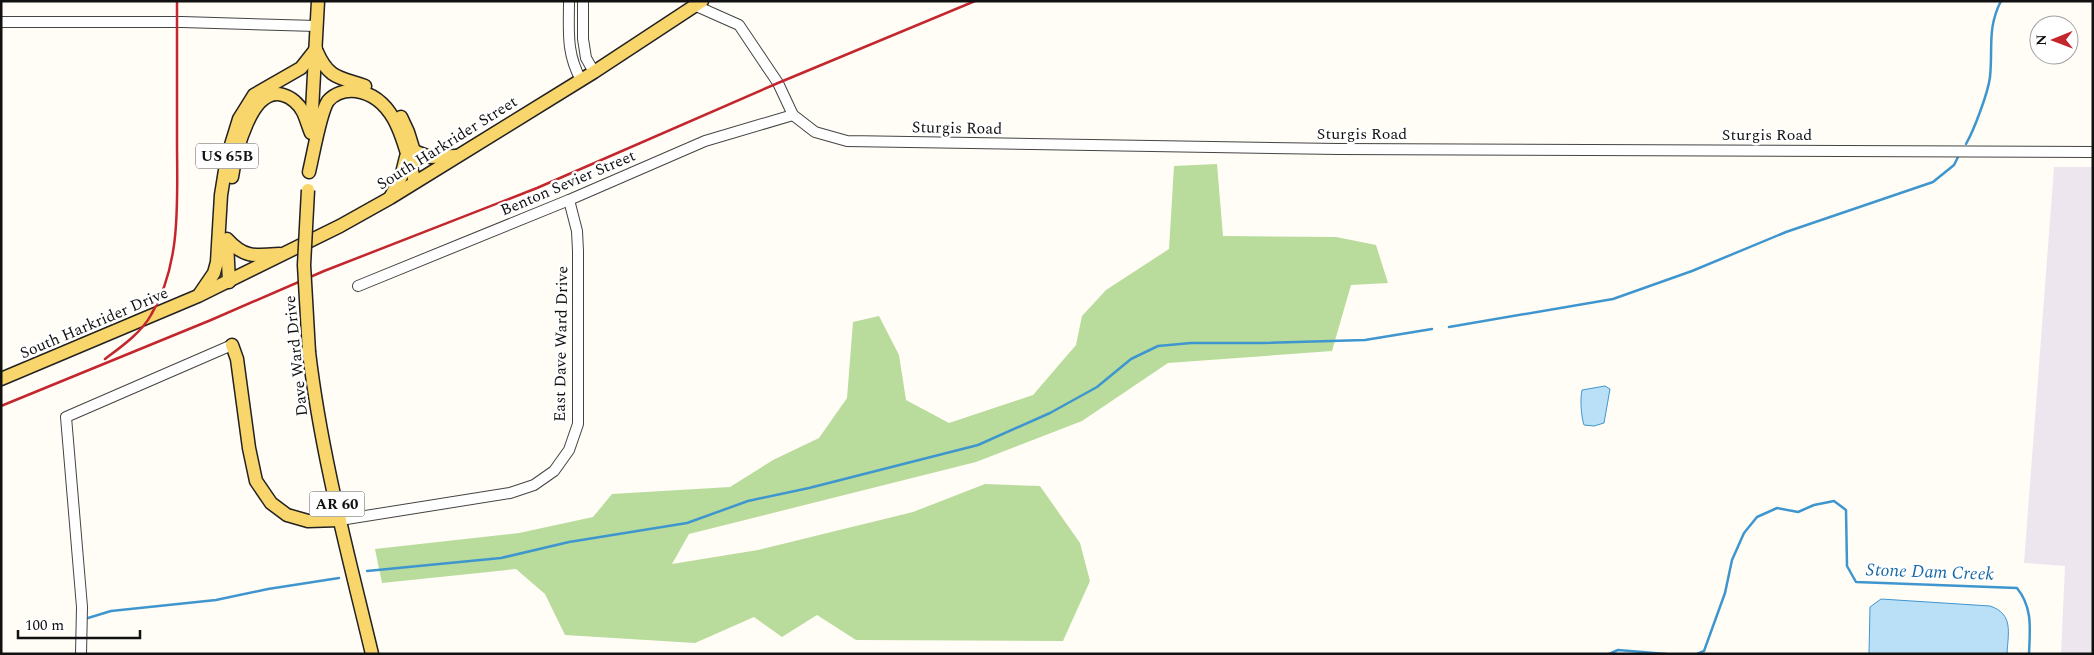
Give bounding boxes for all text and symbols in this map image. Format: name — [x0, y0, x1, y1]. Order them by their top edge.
north arrow — [2029, 15, 2079, 65]
text: N — [2031, 34, 2052, 46]
street label: South Harkrider Street — [372, 90, 522, 196]
street label: Sturgis Road — [912, 115, 1002, 141]
street label: Sturgis Road — [1317, 122, 1407, 146]
street label: Sturgis Road — [1722, 123, 1812, 147]
road number: US 65B — [196, 144, 258, 168]
street label: Benton Sevier Street — [497, 144, 640, 222]
street label: East Dave Ward Drive — [548, 266, 574, 422]
street label: South Harkrider Drive — [16, 281, 172, 365]
street label: Dave Ward Drive — [278, 294, 314, 418]
road number: AR 60 — [310, 492, 364, 516]
water label: Stone Dam Creek — [1866, 556, 1995, 588]
scale bar — [18, 608, 140, 640]
text: 100 m — [25, 614, 64, 637]

